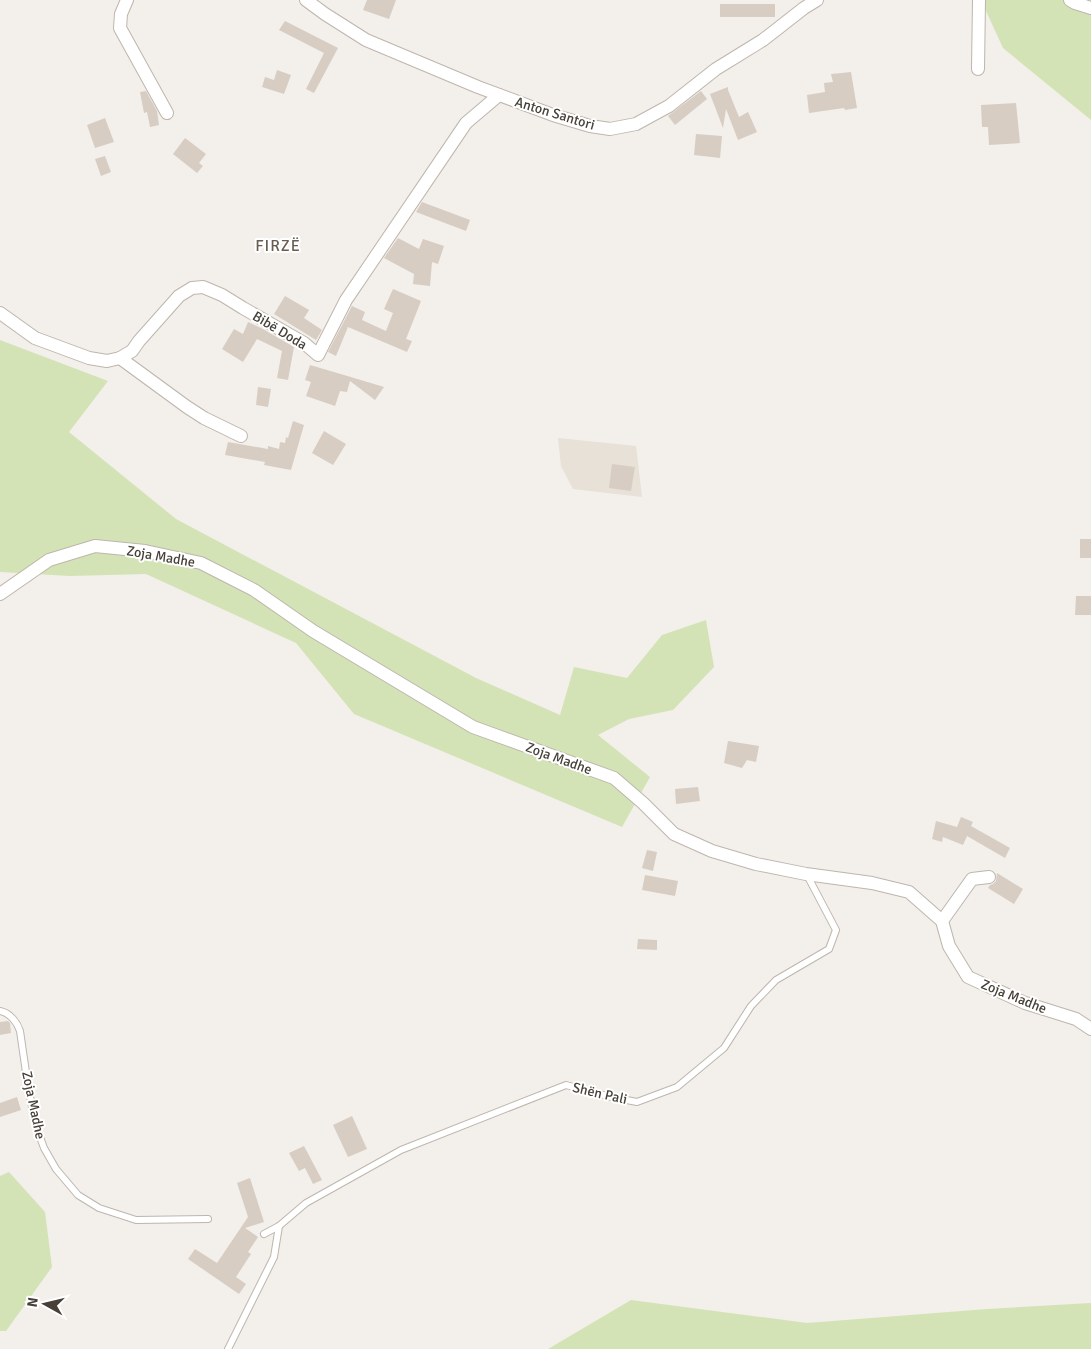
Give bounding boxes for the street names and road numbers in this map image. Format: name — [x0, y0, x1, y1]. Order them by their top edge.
street label: Anton Santori — [513, 93, 597, 134]
street label: Bibë Doda — [249, 308, 310, 353]
street label: Zoja Madhe — [125, 542, 196, 571]
street label: Zoja Madhe — [523, 739, 594, 778]
street label: Zoja Madhe — [979, 976, 1049, 1017]
street label: Zoja Madhe — [18, 1069, 49, 1141]
street label: Shën Pali — [571, 1079, 629, 1108]

